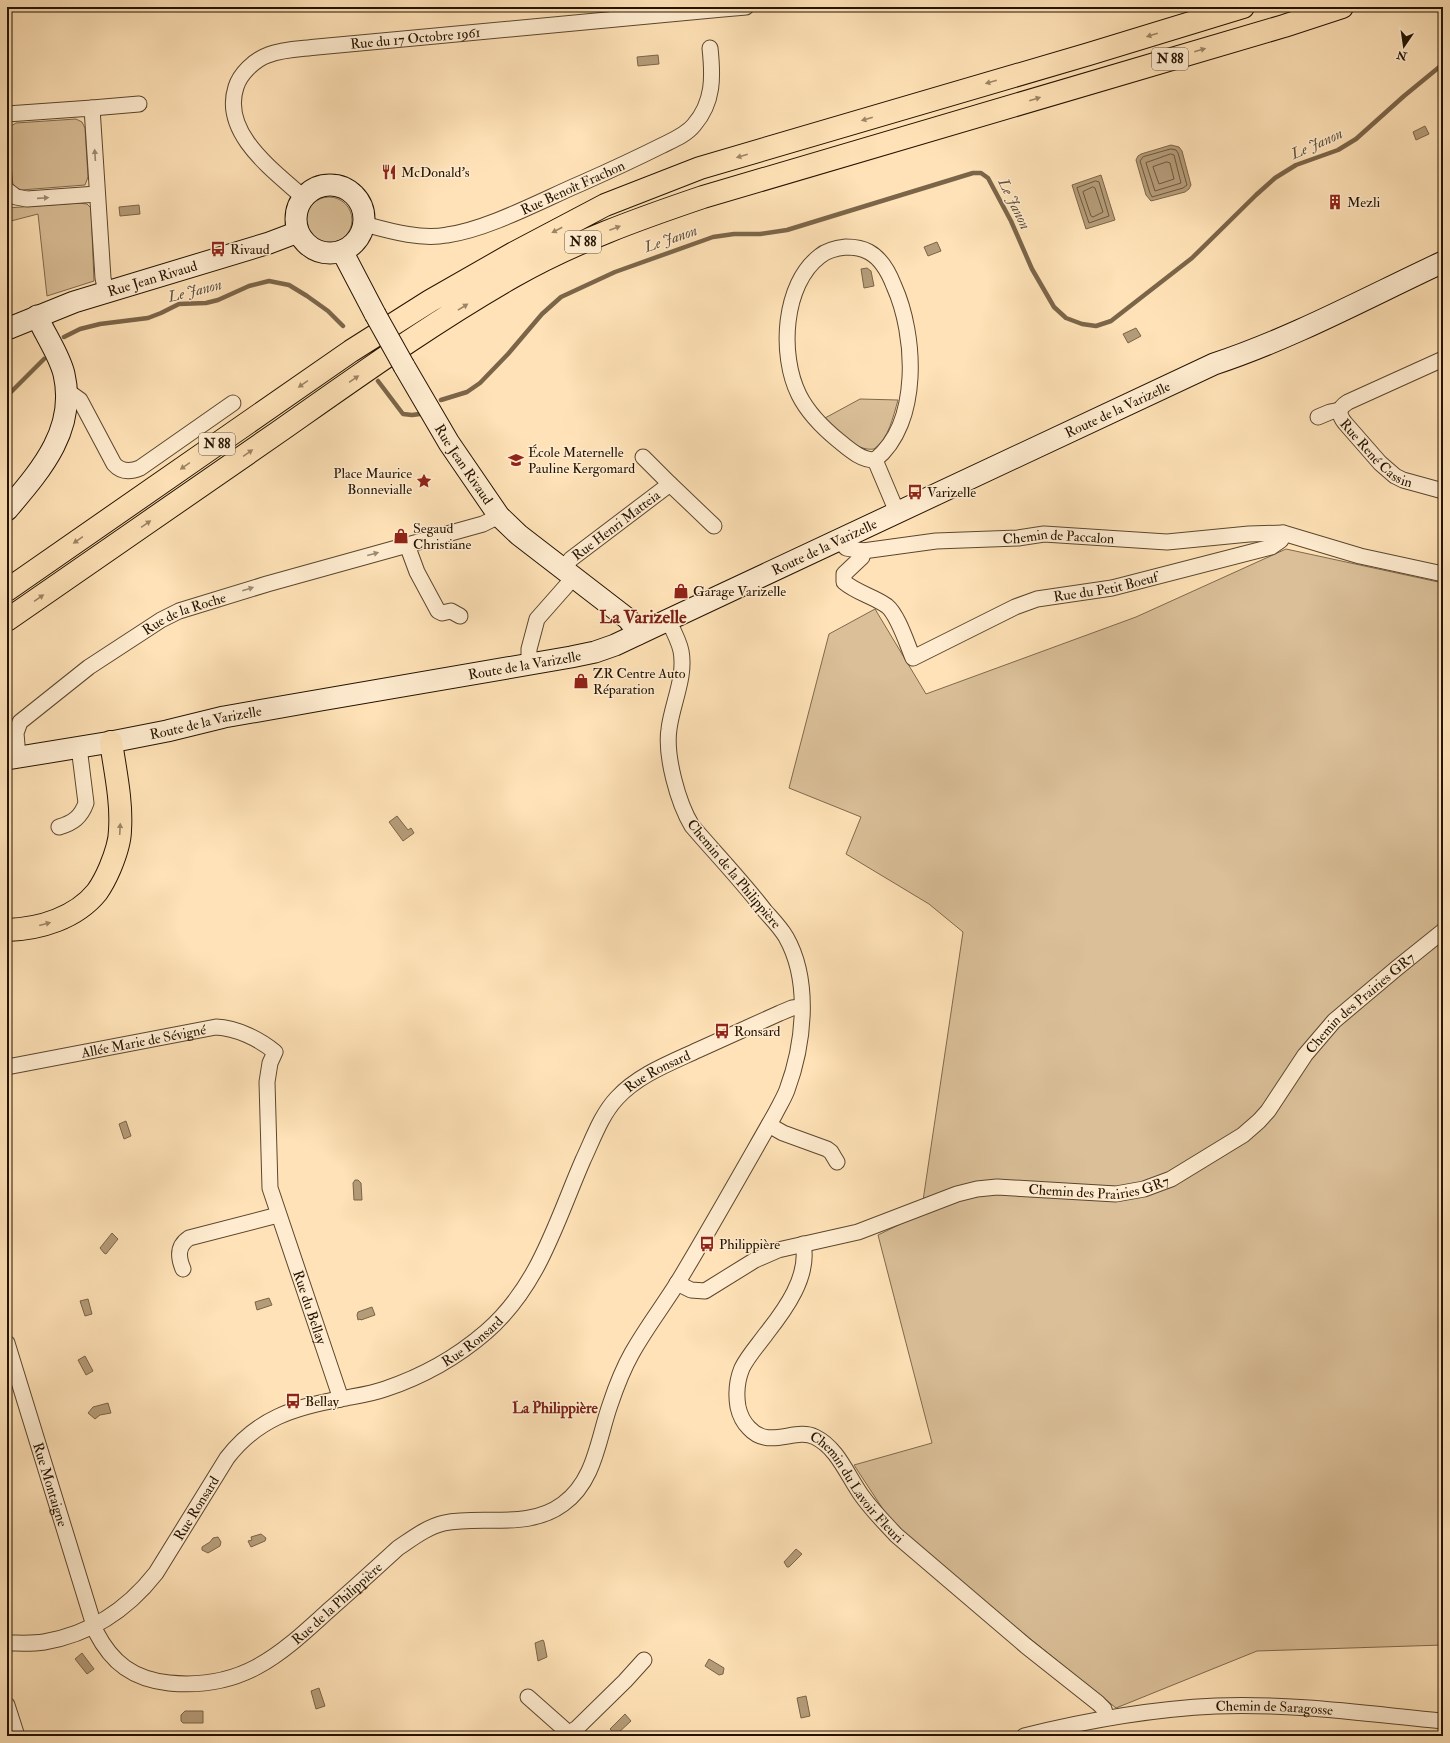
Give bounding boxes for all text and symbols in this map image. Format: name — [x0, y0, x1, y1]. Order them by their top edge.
street label: Rue du 17 Octobre 1961 — [349, 23, 481, 52]
north arrow — [1384, 26, 1424, 66]
one-way arrow — [1146, 32, 1158, 38]
one-way arrow — [1194, 47, 1206, 53]
road number: N 88 — [1152, 48, 1188, 70]
text: N — [1394, 48, 1409, 63]
one-way arrow — [985, 79, 997, 85]
one-way arrow — [1029, 96, 1041, 102]
one-way arrow — [860, 116, 872, 122]
water label: Le Janon — [1287, 124, 1346, 164]
one-way arrow — [92, 148, 98, 161]
one-way arrow — [736, 153, 748, 159]
street label: Rue Benoît Frachon — [518, 156, 627, 218]
restaurant icon: McDonald's — [380, 163, 398, 181]
place label: McDonald's — [401, 164, 470, 181]
water label: Le Janon — [993, 174, 1035, 233]
building icon: Mezli — [1326, 193, 1344, 211]
one-way arrow — [37, 194, 49, 201]
place label: Mezli — [1347, 194, 1381, 211]
water label: Le Janon — [641, 221, 700, 257]
one-way arrow — [610, 225, 622, 231]
one-way arrow — [551, 226, 562, 233]
road number: N 88 — [565, 231, 601, 253]
bus stop icon: Rivaud — [209, 240, 227, 258]
place label: Rivaud — [230, 241, 270, 258]
street label: Rue Jean Rivaud — [105, 257, 199, 300]
water label: Le Janon — [165, 275, 224, 307]
one-way arrow — [458, 303, 468, 311]
one-way arrow — [349, 375, 360, 383]
street label: Route de la Varizelle — [1062, 377, 1173, 441]
one-way arrow — [298, 380, 309, 388]
street label: Rue René Cassin — [1337, 415, 1414, 491]
street label: Rue Jean Rivaud — [431, 421, 497, 507]
road number: N 88 — [199, 433, 235, 455]
place label: École Maternelle Pauline Kergomard — [528, 444, 635, 477]
one-way arrow — [242, 449, 253, 457]
school or university icon: École Maternelle Pauline Kergomard — [507, 451, 525, 469]
one-way arrow — [180, 462, 190, 470]
place label: Place Maurice Bonnevialle — [333, 465, 412, 498]
place icon: Place Maurice Bonnevialle — [415, 472, 433, 490]
bus stop icon: Varizelle — [906, 483, 924, 501]
place label: Varizelle — [927, 484, 976, 501]
street label: Rue Henri Matteia — [568, 486, 663, 564]
street label: Route de la Varizelle — [769, 515, 880, 579]
one-way arrow — [141, 520, 151, 528]
place label: Segaud Christiane — [413, 520, 472, 553]
street label: Chemin de Paccalon — [1002, 525, 1115, 547]
shop icon: Segaud Christiane — [392, 527, 410, 545]
one-way arrow — [73, 536, 84, 544]
one-way arrow — [368, 551, 380, 557]
street label: Rue du Petit Boeuf — [1052, 567, 1162, 605]
shop icon: Garage Varizelle — [672, 582, 690, 600]
place label: Garage Varizelle — [693, 583, 786, 600]
one-way arrow — [242, 586, 254, 592]
street label: Rue de la Roche — [139, 589, 228, 638]
one-way arrow — [34, 594, 44, 602]
district label: La Varizelle — [599, 606, 687, 629]
street label: Route de la Varizelle — [467, 647, 583, 683]
place label: ZR Centre Auto Réparation — [593, 665, 686, 699]
shop icon: ZR Centre Auto Réparation — [572, 672, 590, 690]
street label: Route de la Varizelle — [148, 702, 263, 743]
street label: Chemin de la Philippière — [683, 816, 785, 933]
one-way arrow — [117, 822, 123, 835]
one-way arrow — [40, 921, 52, 927]
street label: Chemin des Prairies GR7 — [1302, 948, 1418, 1057]
street label: Allée Marie de Sévigné — [79, 1021, 207, 1061]
bus stop icon: Ronsard — [713, 1022, 731, 1040]
place label: Ronsard — [734, 1023, 781, 1040]
street label: Rue Ronsard — [621, 1046, 693, 1096]
street label: Chemin des Prairies GR7 — [1028, 1172, 1172, 1203]
bus stop icon: Philippière — [698, 1235, 716, 1253]
place label: Philippière — [719, 1236, 780, 1254]
street label: Rue du Bellay — [290, 1268, 331, 1348]
street label: Rue Ronsard — [439, 1312, 506, 1370]
bus stop icon: Bellay — [284, 1392, 302, 1410]
place label: Bellay — [305, 1393, 340, 1411]
district label: La Philippière — [512, 1399, 599, 1419]
street label: Chemin du Lavoir Fleuri — [807, 1428, 908, 1547]
street label: Rue Montaigne — [30, 1440, 72, 1529]
street label: Rue Ronsard — [170, 1473, 222, 1543]
street label: Rue de la Philippière — [288, 1558, 386, 1648]
street label: Chemin de Saragosse — [1215, 1697, 1334, 1719]

